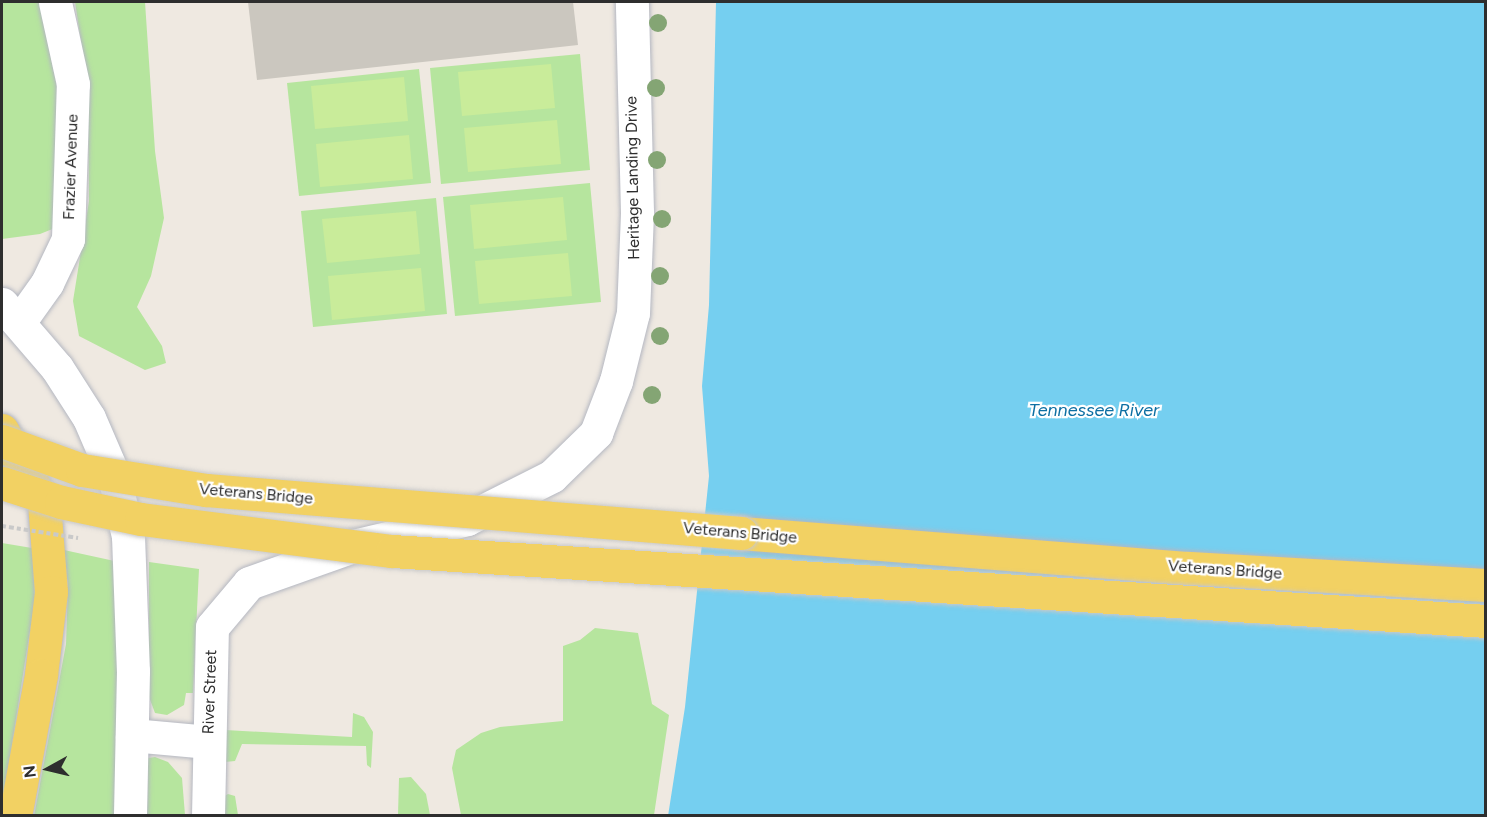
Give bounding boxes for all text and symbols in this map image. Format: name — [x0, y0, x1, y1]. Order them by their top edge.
street label: Heritage Landing Drive — [622, 96, 644, 260]
street label: Frazier Avenue — [60, 114, 82, 220]
water label: Tennessee River — [1029, 399, 1159, 421]
street label: Veterans Bridge — [198, 479, 314, 509]
street label: Veterans Bridge — [682, 518, 798, 548]
street label: Veterans Bridge — [1167, 556, 1283, 584]
street label: River Street — [199, 649, 221, 735]
north arrow — [18, 739, 78, 799]
text: N — [19, 764, 40, 779]

